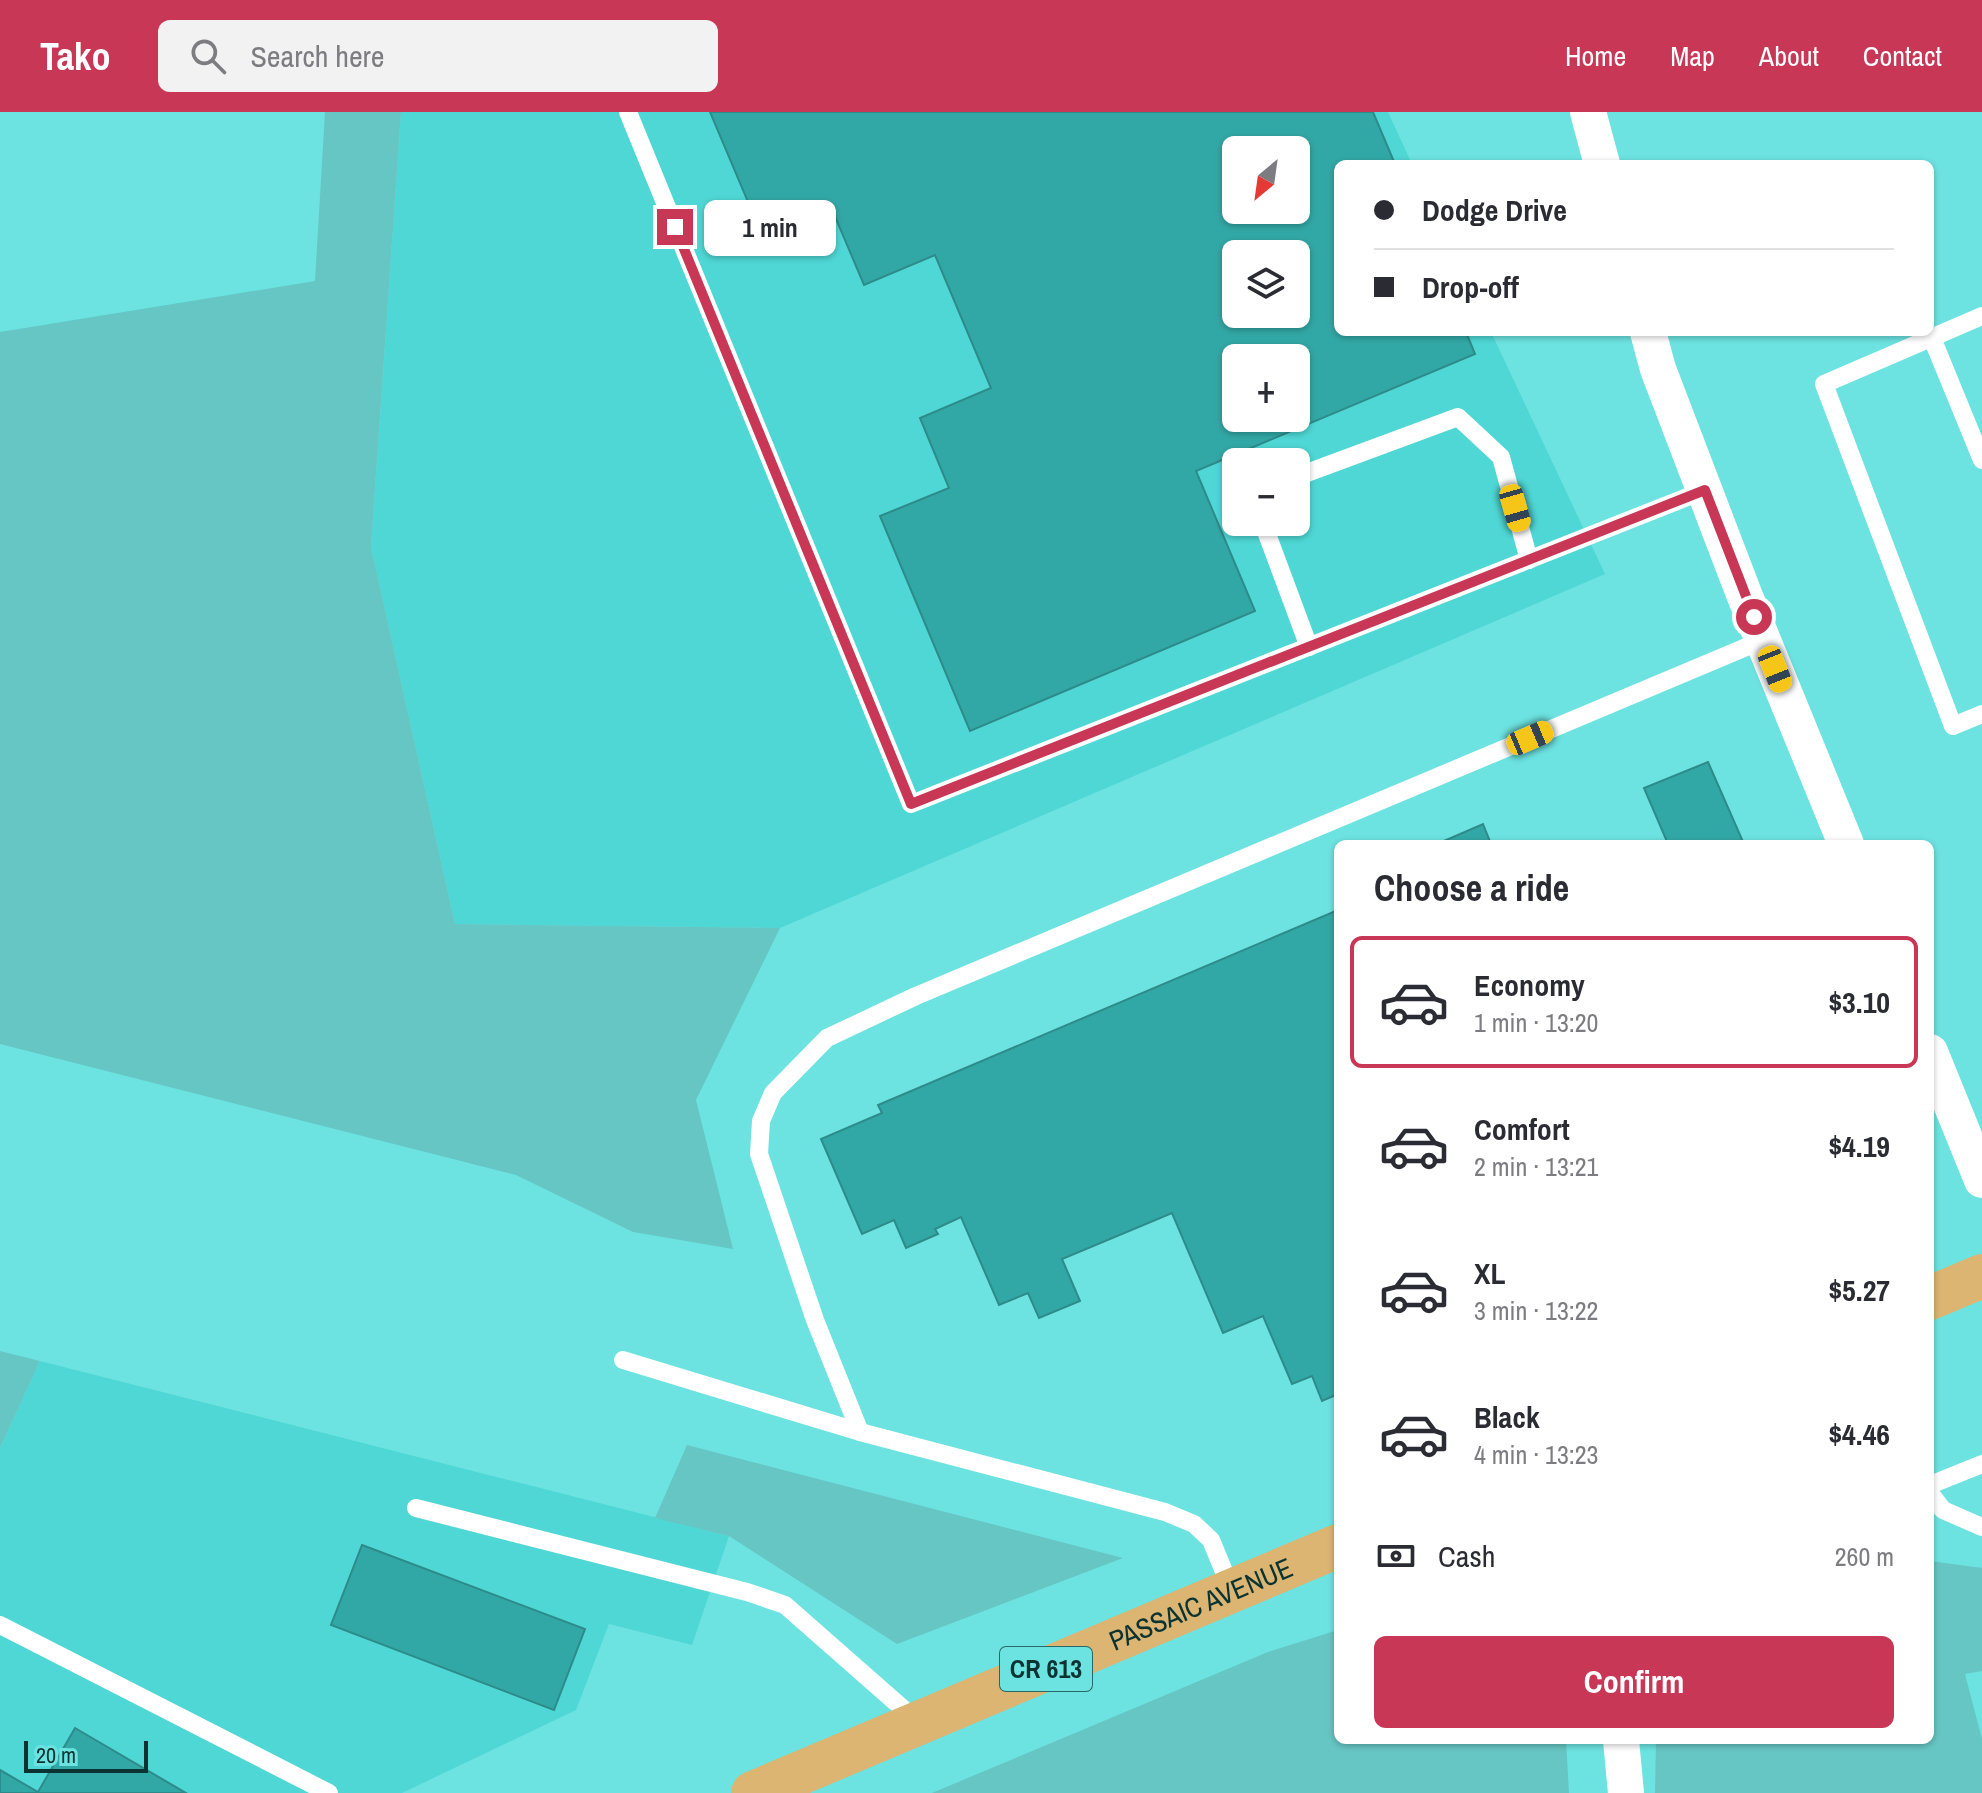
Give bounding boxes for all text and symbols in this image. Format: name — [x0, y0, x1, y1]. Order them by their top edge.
search box — [158, 20, 718, 92]
text: Tako — [40, 31, 110, 82]
icon: search — [186, 34, 230, 78]
text: Search here — [250, 36, 384, 76]
text: Home — [1565, 37, 1626, 75]
text: Map — [1670, 37, 1715, 75]
text: About — [1759, 37, 1819, 75]
text: Contact — [1863, 37, 1942, 75]
north arrow — [1222, 136, 1310, 224]
map controls — [1222, 136, 1310, 536]
text: Dodge Drive — [1422, 190, 1567, 230]
callout: 1 min — [703, 199, 835, 255]
route end — [657, 209, 693, 245]
text: 1 min — [742, 210, 798, 245]
button: layers — [1222, 240, 1310, 328]
text: Drop-off — [1422, 267, 1519, 307]
button: + — [1222, 344, 1310, 432]
button: − — [1222, 448, 1310, 536]
car — [1497, 482, 1533, 534]
route start — [1736, 599, 1772, 635]
car — [1755, 642, 1795, 696]
car — [1503, 718, 1557, 758]
text: Choose a ride — [1374, 864, 1569, 912]
text: Economy — [1474, 965, 1585, 1005]
icon: car — [1378, 966, 1450, 1038]
text: $3.10 — [1828, 982, 1890, 1022]
text: 1 min · 13:20 — [1474, 1005, 1598, 1040]
text: Comfort — [1474, 1109, 1570, 1149]
icon: car — [1378, 1110, 1450, 1182]
text: $4.19 — [1828, 1126, 1890, 1166]
text: 2 min · 13:21 — [1474, 1149, 1598, 1184]
text: XL — [1474, 1253, 1505, 1293]
icon: car — [1378, 1254, 1450, 1326]
text: $5.27 — [1828, 1270, 1890, 1310]
text: 3 min · 13:22 — [1474, 1293, 1598, 1328]
text: Black — [1474, 1397, 1540, 1437]
icon: car — [1378, 1398, 1450, 1470]
text: $4.46 — [1828, 1414, 1890, 1454]
text: 4 min · 13:23 — [1474, 1437, 1598, 1472]
icon: cash — [1374, 1534, 1418, 1578]
text: Cash — [1438, 1536, 1495, 1576]
text: 260 m — [1835, 1539, 1894, 1574]
street label: PASSAIC AVENUE — [1103, 1548, 1298, 1660]
button: Confirm — [1374, 1636, 1894, 1728]
road number: CR 613 — [1000, 1647, 1092, 1691]
scale bar — [24, 1737, 148, 1773]
text: 20 m — [36, 1740, 76, 1770]

